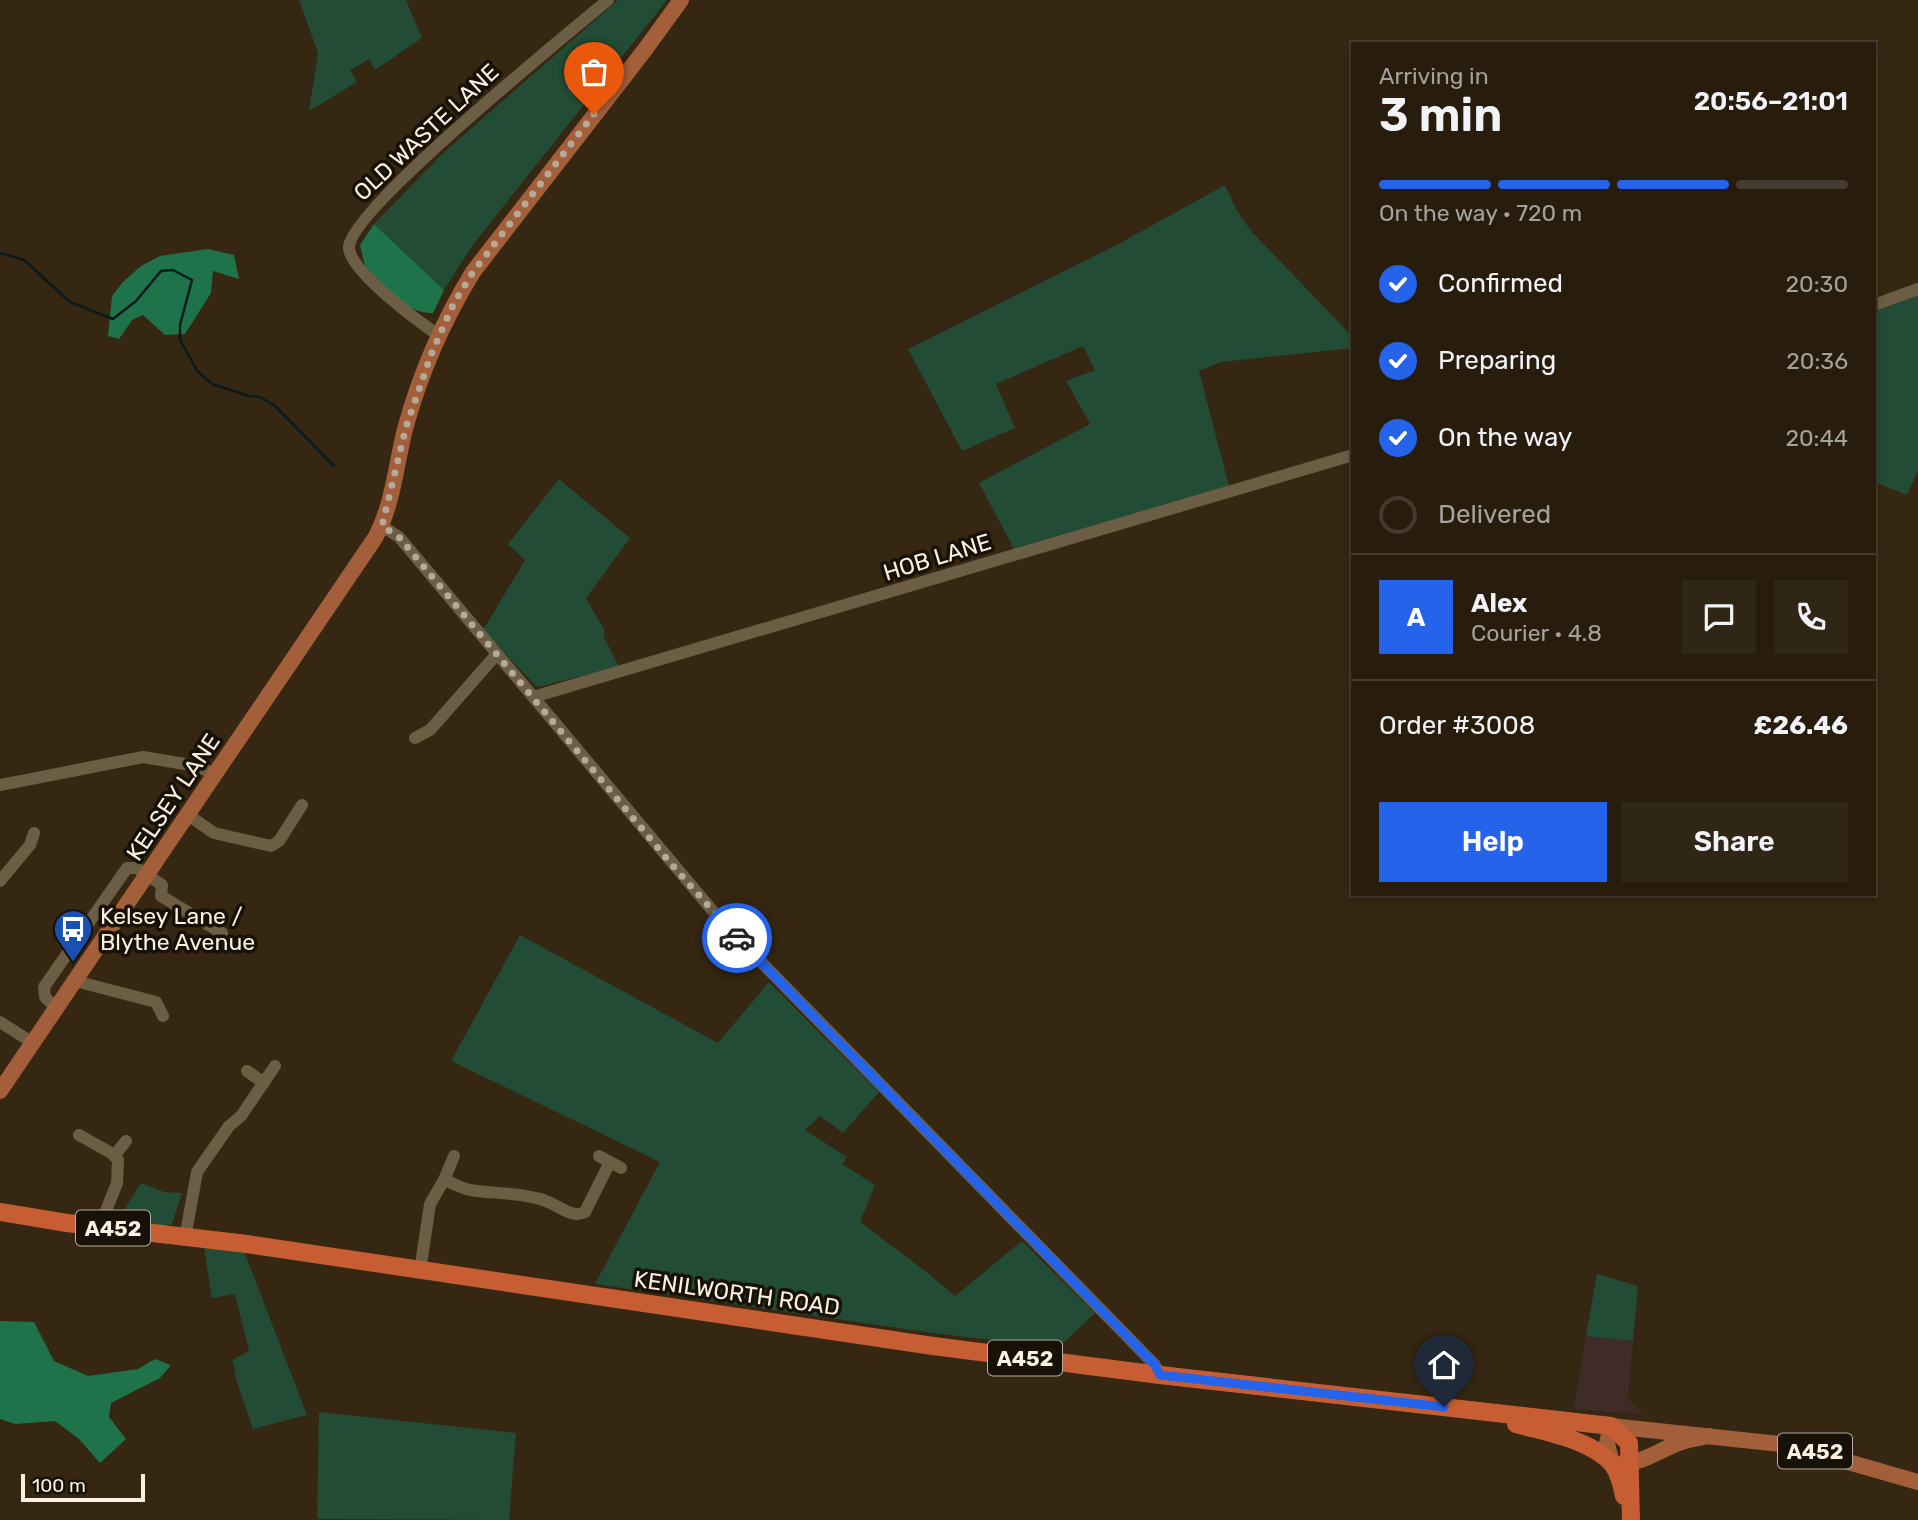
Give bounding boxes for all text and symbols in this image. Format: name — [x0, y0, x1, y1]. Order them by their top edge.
pin — [564, 42, 624, 114]
icon: bag — [575, 53, 613, 91]
street label: OLD WASTE LANE — [348, 58, 504, 206]
text: Arriving in — [1379, 62, 1489, 90]
text: 20:56–21:01 — [1694, 86, 1848, 117]
text: 3 min — [1379, 88, 1502, 143]
text: On the way · 720 m — [1379, 199, 1582, 227]
icon: check — [1379, 265, 1417, 303]
text: Confirmed — [1438, 268, 1563, 299]
text: 20:30 — [1786, 270, 1848, 298]
icon: check — [1379, 342, 1417, 380]
text: Preparing — [1438, 345, 1556, 376]
text: 20:36 — [1786, 347, 1848, 375]
icon: check — [1379, 419, 1417, 457]
text: On the way — [1438, 422, 1572, 453]
text: 20:44 — [1785, 424, 1848, 452]
text: Delivered — [1438, 499, 1551, 530]
street label: HOB LANE — [880, 527, 994, 587]
button: chat — [1682, 580, 1756, 654]
button: phone — [1774, 580, 1848, 654]
text: Alex — [1471, 588, 1527, 619]
text: A — [1407, 602, 1425, 633]
text: Courier · 4.8 — [1471, 619, 1602, 647]
text: Order #3008 — [1379, 710, 1535, 741]
text: £26.46 — [1754, 710, 1848, 741]
street label: KELSEY LANE — [120, 728, 226, 866]
button: Help — [1379, 802, 1607, 882]
button: Share — [1621, 802, 1848, 882]
place label: Kelsey Lane / Blythe Avenue — [100, 902, 255, 956]
courier — [702, 903, 772, 973]
bus stop icon: Kelsey Lane / Blythe Avenue — [52, 908, 94, 963]
icon: car — [718, 919, 756, 957]
road number: A452 — [76, 1210, 150, 1246]
street label: KENILWORTH ROAD — [632, 1265, 842, 1321]
pin — [1414, 1335, 1474, 1407]
road number: A452 — [988, 1340, 1062, 1376]
icon: home — [1425, 1346, 1463, 1384]
road number: A452 — [1778, 1434, 1852, 1468]
scale bar — [21, 1471, 145, 1503]
text: 100 m — [32, 1474, 86, 1497]

